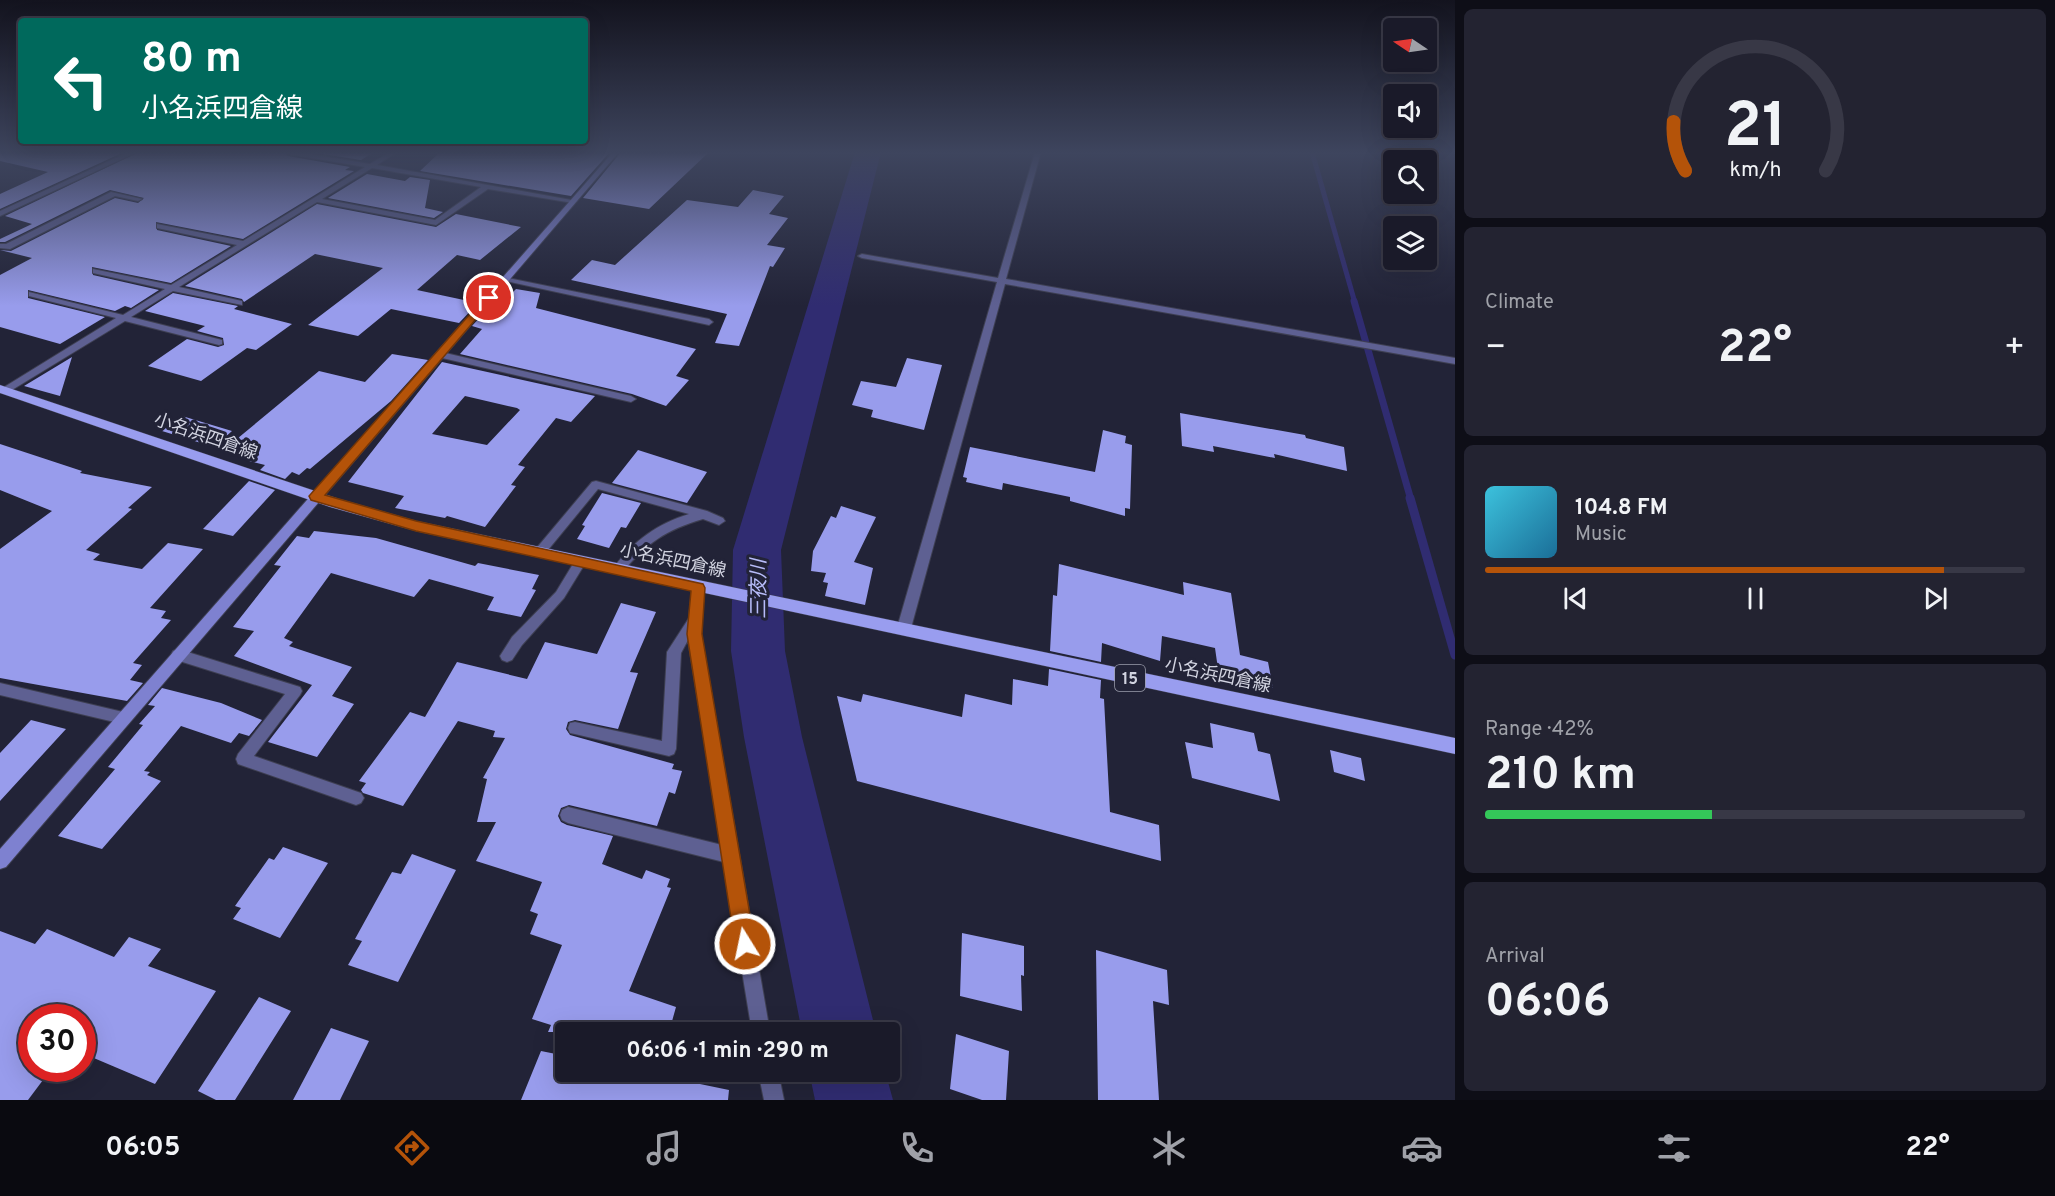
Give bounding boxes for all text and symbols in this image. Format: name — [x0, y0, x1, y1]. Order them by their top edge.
north arrow — [1383, 18, 1437, 72]
map controls — [1383, 18, 1437, 270]
text: 80 m — [141, 34, 242, 87]
icon: left — [42, 42, 120, 120]
button: sound — [1383, 84, 1437, 138]
text: 21 — [1723, 90, 1787, 169]
text: 小名浜四倉線 — [141, 93, 303, 127]
button: search — [1383, 150, 1437, 204]
text: km/h — [1729, 157, 1781, 184]
button: layers — [1383, 216, 1437, 270]
pin — [463, 272, 514, 323]
icon: arrive — [472, 281, 505, 314]
text: Climate — [1485, 290, 1554, 316]
text: 22° — [1718, 321, 1792, 378]
text: − — [1485, 328, 1506, 370]
text: + — [2004, 328, 2025, 370]
street label: 小名浜四倉線 — [151, 409, 260, 466]
text: 104.8 FM — [1575, 495, 1668, 522]
text: Music — [1575, 522, 1627, 548]
street label: 小名浜四倉線 — [617, 539, 728, 584]
water label: 三夜川 — [747, 557, 773, 619]
icon: previous — [1559, 582, 1592, 615]
icon: pause — [1739, 582, 1772, 615]
icon: next — [1919, 582, 1952, 615]
street label: 小名浜四倉線 — [1162, 654, 1273, 699]
road number: 15 — [1115, 665, 1145, 691]
text: Range · 42% — [1485, 717, 1594, 743]
text: 210 km — [1485, 748, 1636, 805]
position arrow — [713, 912, 777, 976]
text: Arrival — [1485, 944, 1545, 970]
text: 06:06 — [1485, 975, 1610, 1032]
speed limit sign: 30 — [18, 1004, 96, 1082]
text: 06:06 · 1 min · 290 m — [626, 1038, 829, 1065]
icon: directions — [391, 1127, 433, 1169]
icon: music — [643, 1127, 685, 1169]
icon: phone — [896, 1127, 938, 1169]
icon: climate — [1148, 1127, 1190, 1169]
icon: car — [1401, 1127, 1443, 1169]
icon: filters — [1653, 1127, 1695, 1169]
text: 06:05 — [105, 1131, 180, 1165]
text: 22° — [1905, 1131, 1950, 1165]

